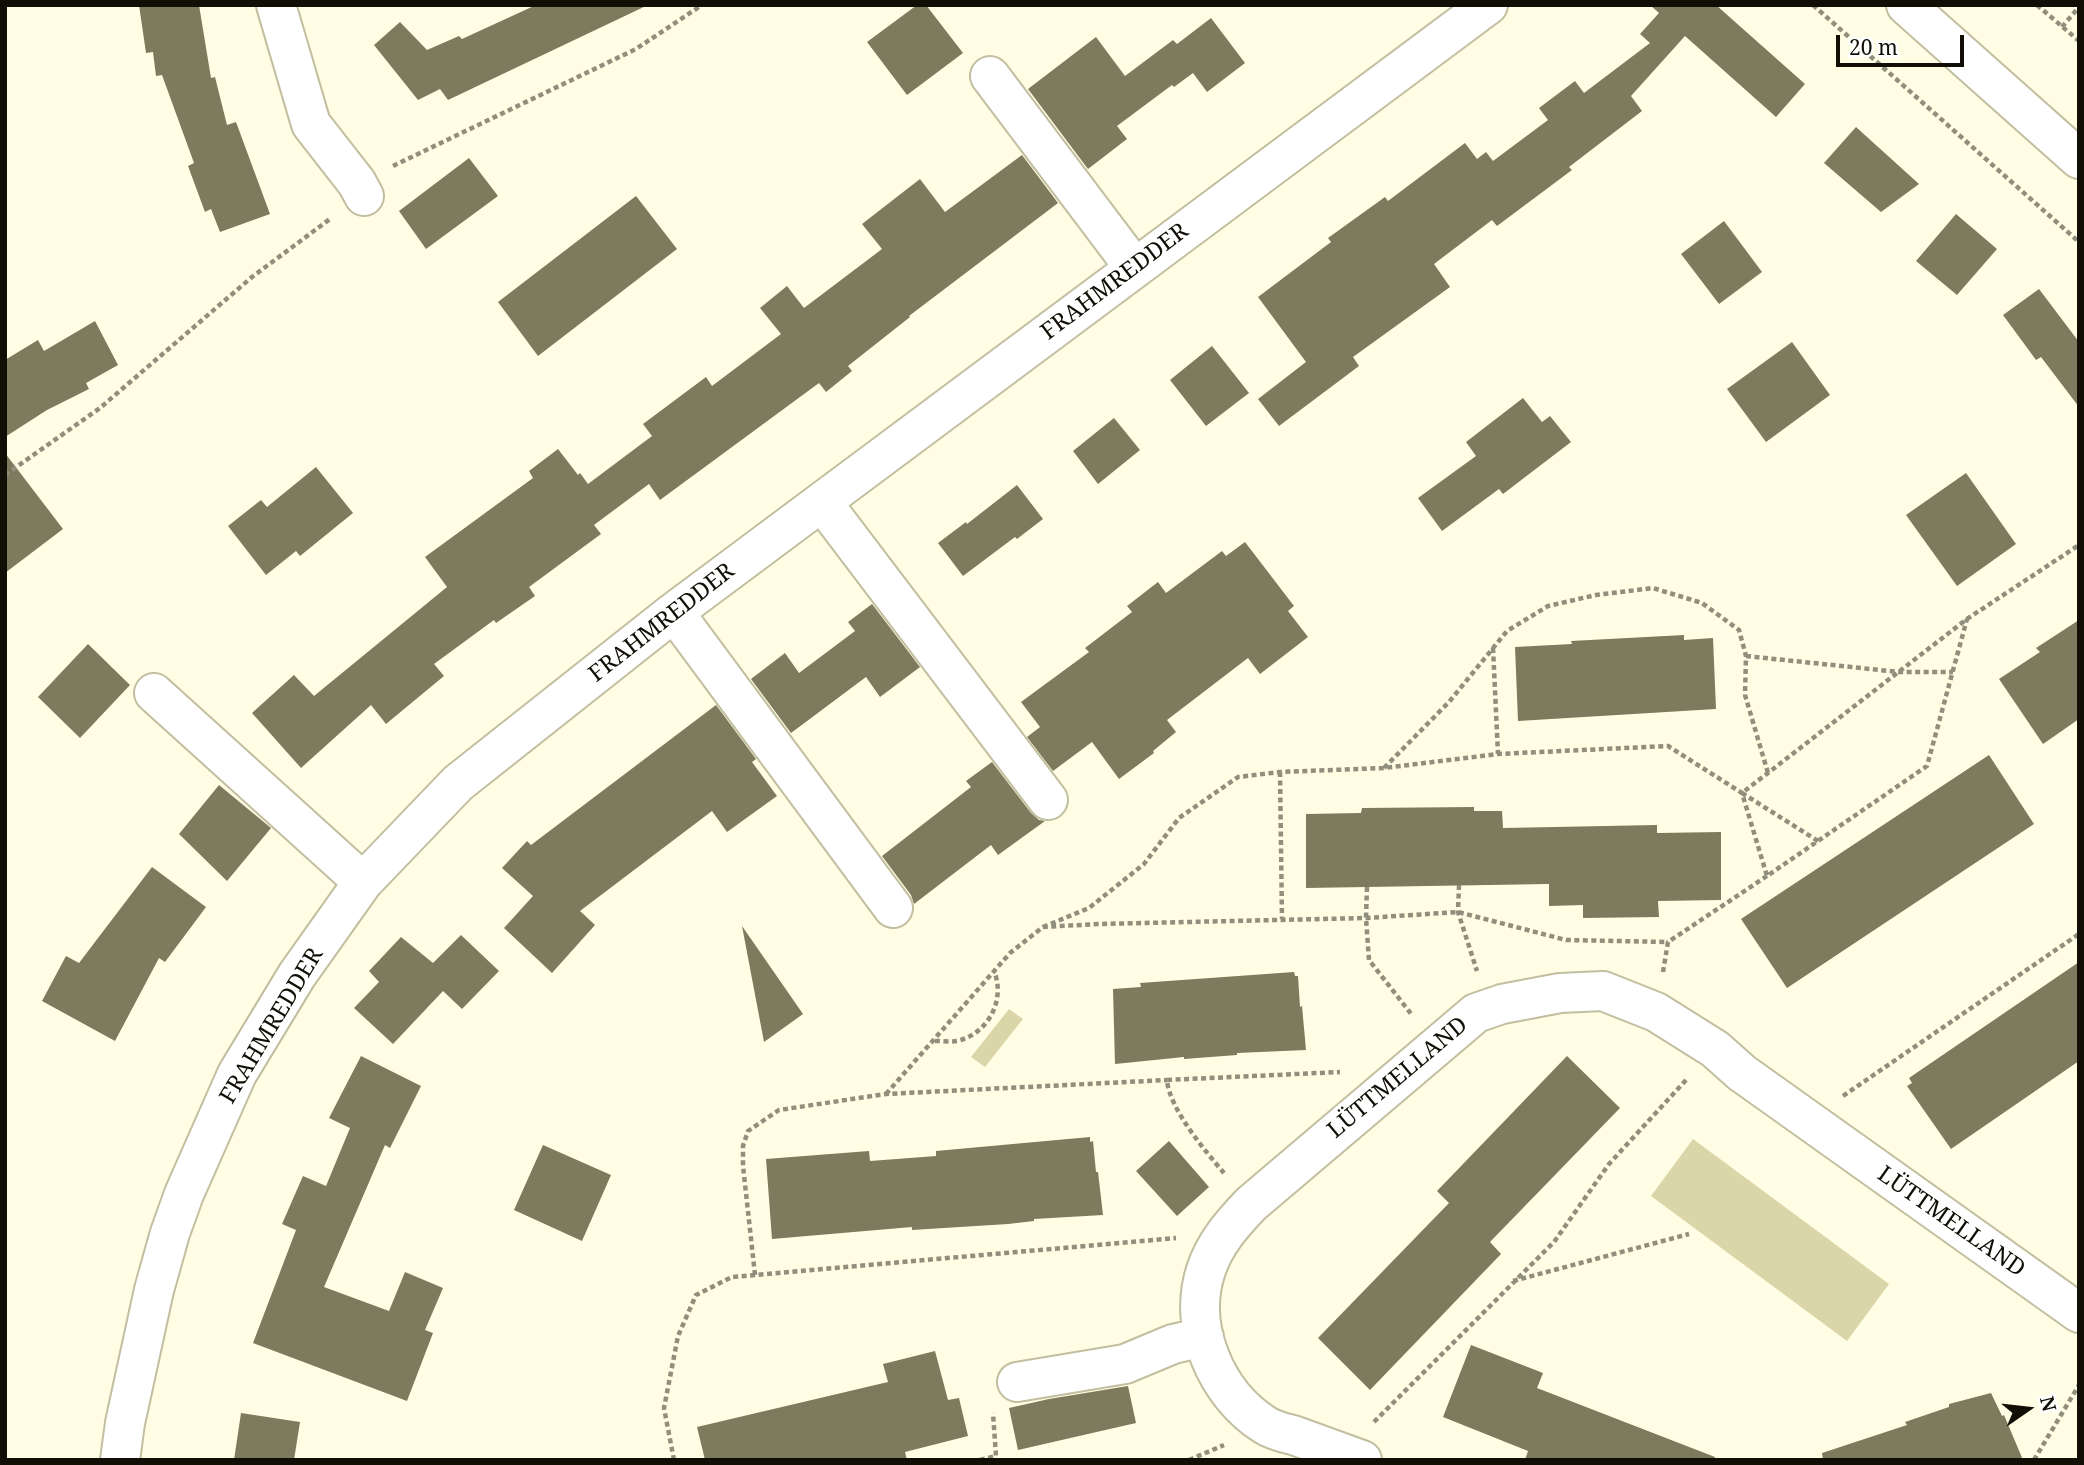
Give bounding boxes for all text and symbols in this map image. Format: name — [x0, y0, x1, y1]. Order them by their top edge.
scale bar — [1839, 21, 1967, 65]
text: 20 m — [1849, 33, 1898, 61]
street label: FRAHMREDDER — [1036, 218, 1194, 346]
street label: FRAHMREDDER — [584, 558, 740, 688]
street label: FRAHMREDDER — [215, 943, 329, 1109]
street label: LÜTTMELLAND — [1322, 1011, 1474, 1145]
street label: LÜTTMELLAND — [1872, 1161, 2030, 1283]
north arrow — [1993, 1374, 2063, 1444]
text: N — [2034, 1393, 2063, 1414]

